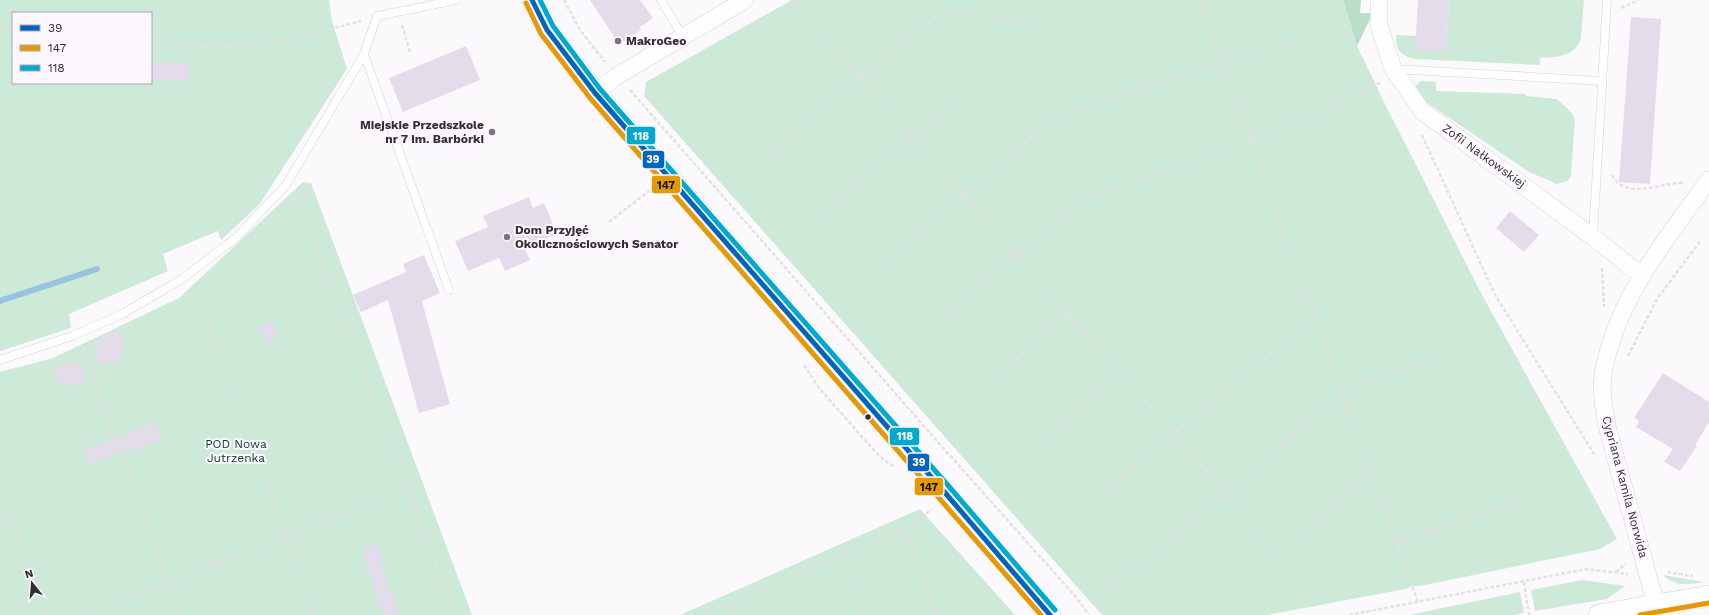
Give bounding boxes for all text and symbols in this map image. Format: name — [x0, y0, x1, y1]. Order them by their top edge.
legend — [12, 12, 152, 84]
text: 39 — [48, 21, 62, 35]
place label: MakroGeo — [626, 34, 686, 48]
marker: MakroGeo — [613, 36, 623, 46]
text: 147 — [48, 41, 66, 55]
text: 118 — [48, 61, 65, 75]
place label: Miejskie Przedszkole nr 7 im. Barbórki — [360, 118, 484, 146]
street label: Zofii Nałkowskiej — [1440, 121, 1528, 191]
line badge: 118 — [626, 126, 656, 145]
marker: Miejskie Przedszkole nr 7 im. Barbórki — [487, 127, 497, 137]
text: 118 — [633, 130, 649, 143]
line badge: 39 — [642, 150, 665, 169]
text: 39 — [646, 153, 660, 166]
line badge: 147 — [651, 175, 681, 194]
text: 147 — [657, 179, 675, 192]
place label: Dom Przyjęć Okolicznościowych Senator — [515, 223, 679, 251]
marker: Dom Przyjęć Okolicznościowych Senator — [502, 232, 512, 242]
unlabelled marker — [863, 412, 873, 422]
street label: Cypriana Kamila Norwida — [1599, 414, 1651, 560]
line badge: 118 — [889, 427, 920, 446]
text: 118 — [897, 430, 913, 443]
park label: POD Nowa Jutrzenka — [205, 437, 267, 465]
line badge: 39 — [907, 453, 930, 472]
text: 39 — [912, 456, 926, 469]
line badge: 147 — [914, 477, 944, 496]
text: 147 — [920, 481, 938, 494]
north arrow — [12, 563, 52, 603]
text: N — [23, 567, 35, 581]

